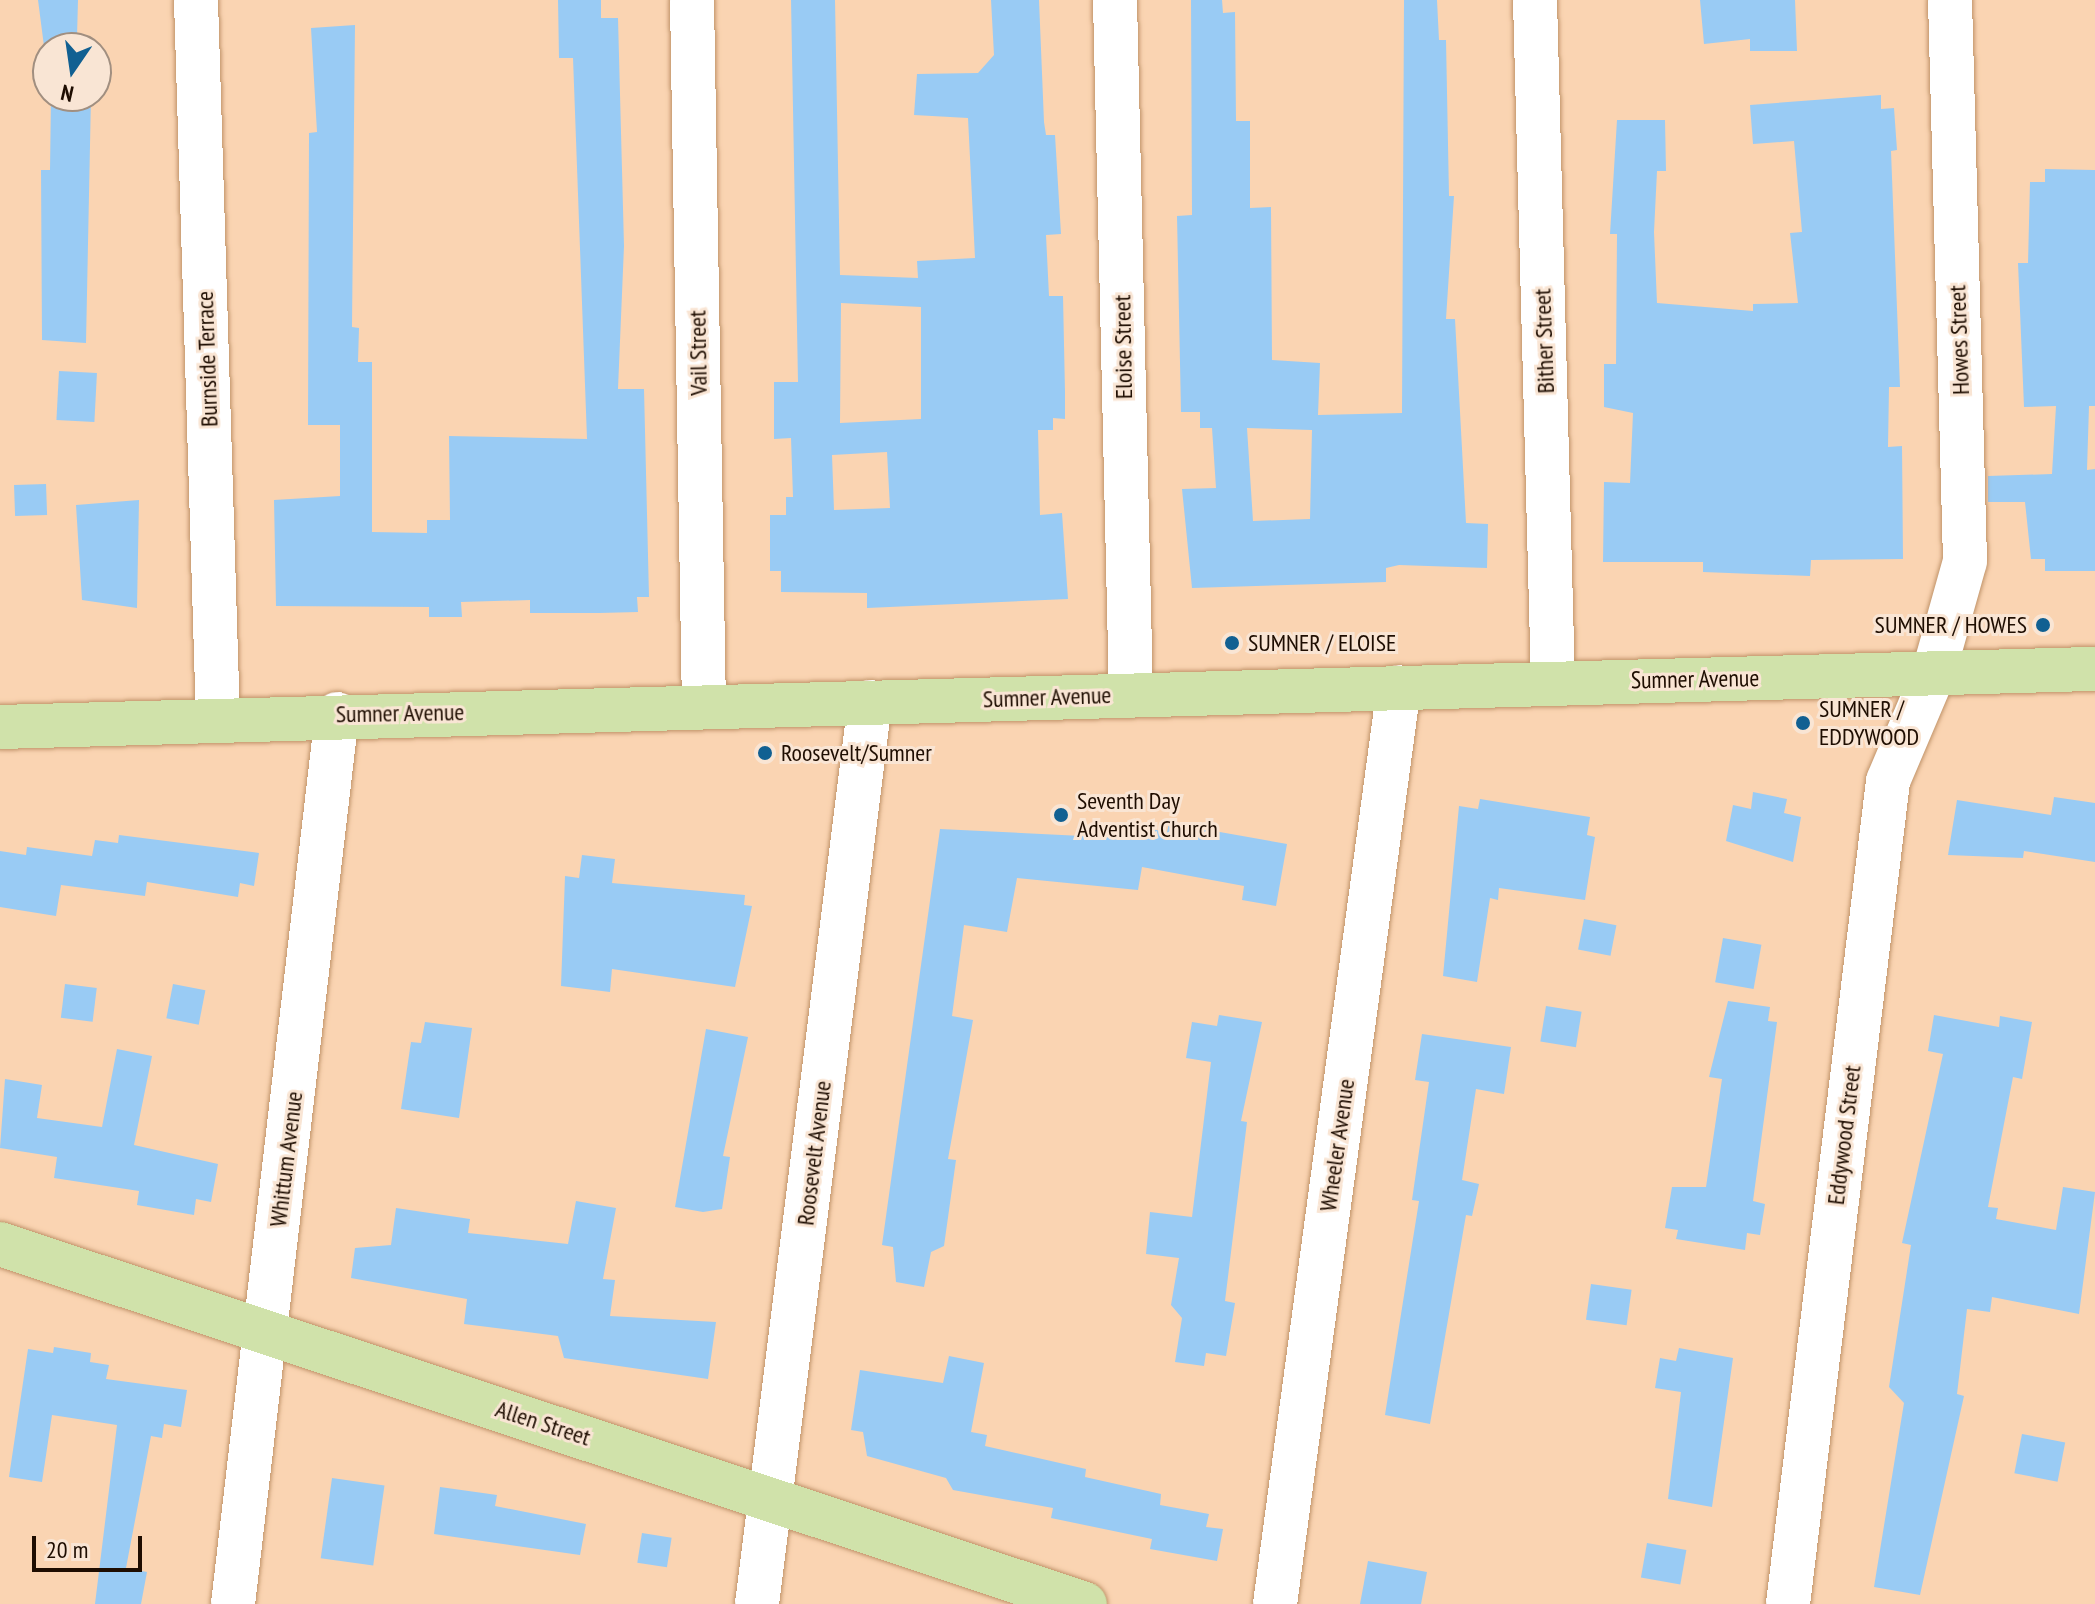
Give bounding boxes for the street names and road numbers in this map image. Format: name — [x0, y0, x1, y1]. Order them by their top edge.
street label: Howes Street — [1943, 285, 1975, 395]
street label: Bither Street — [1528, 288, 1560, 394]
street label: Burnside Terrace — [190, 290, 224, 428]
street label: Eloise Street — [1108, 295, 1138, 399]
street label: Vail Street — [683, 310, 713, 396]
street label: Sumner Avenue — [1630, 663, 1760, 695]
street label: Sumner Avenue — [982, 680, 1112, 714]
street label: Sumner Avenue — [335, 697, 465, 729]
street label: Eddywood Street — [1821, 1064, 1867, 1206]
street label: Wheeler Avenue — [1313, 1077, 1361, 1213]
street label: Roosevelt Avenue — [791, 1079, 837, 1227]
street label: Whittum Avenue — [263, 1089, 309, 1229]
street label: Allen Street — [492, 1394, 594, 1452]

